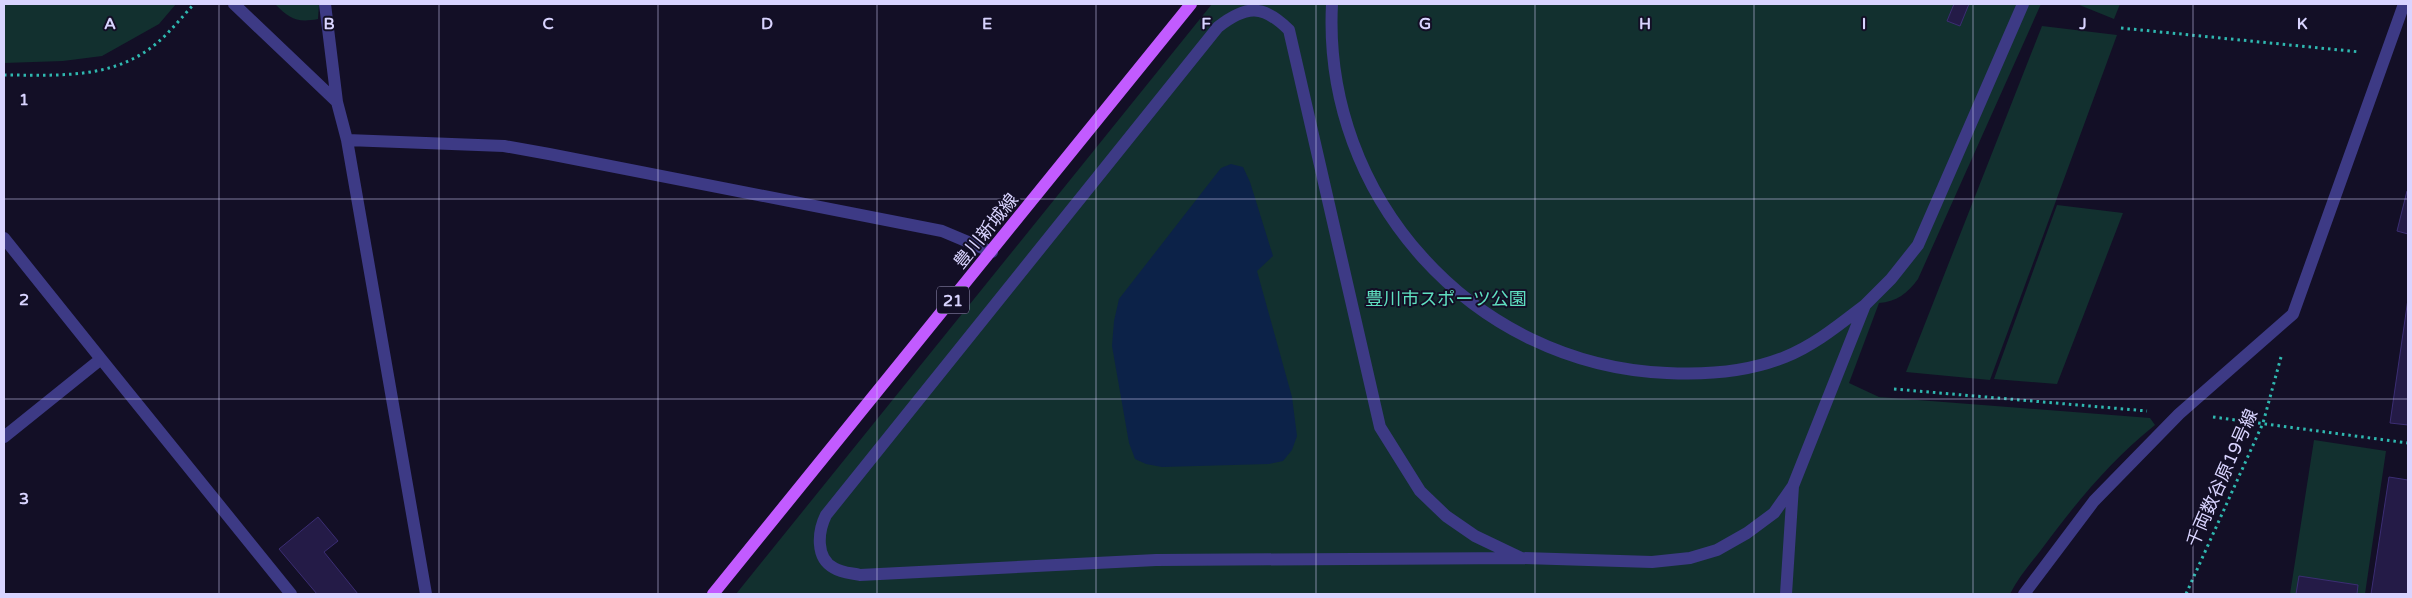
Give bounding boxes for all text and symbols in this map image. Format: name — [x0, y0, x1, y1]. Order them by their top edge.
text: A — [104, 14, 116, 34]
text: B — [323, 14, 335, 34]
text: C — [542, 14, 554, 34]
text: D — [761, 14, 773, 34]
text: E — [982, 14, 992, 34]
text: F — [1201, 14, 1211, 34]
text: G — [1419, 14, 1431, 34]
text: H — [1639, 14, 1651, 34]
text: I — [1862, 14, 1866, 34]
text: J — [2078, 14, 2087, 34]
text: K — [2297, 14, 2308, 34]
text: 1 — [19, 90, 29, 110]
street label: 豊川新城線 — [949, 189, 1023, 273]
road number: 21 — [937, 286, 969, 314]
park label: 豊川市スポーツ公園 — [1365, 288, 1527, 310]
text: 2 — [19, 290, 29, 310]
street label: 千両数谷原19号線 — [2182, 406, 2262, 550]
text: 3 — [19, 489, 29, 509]

